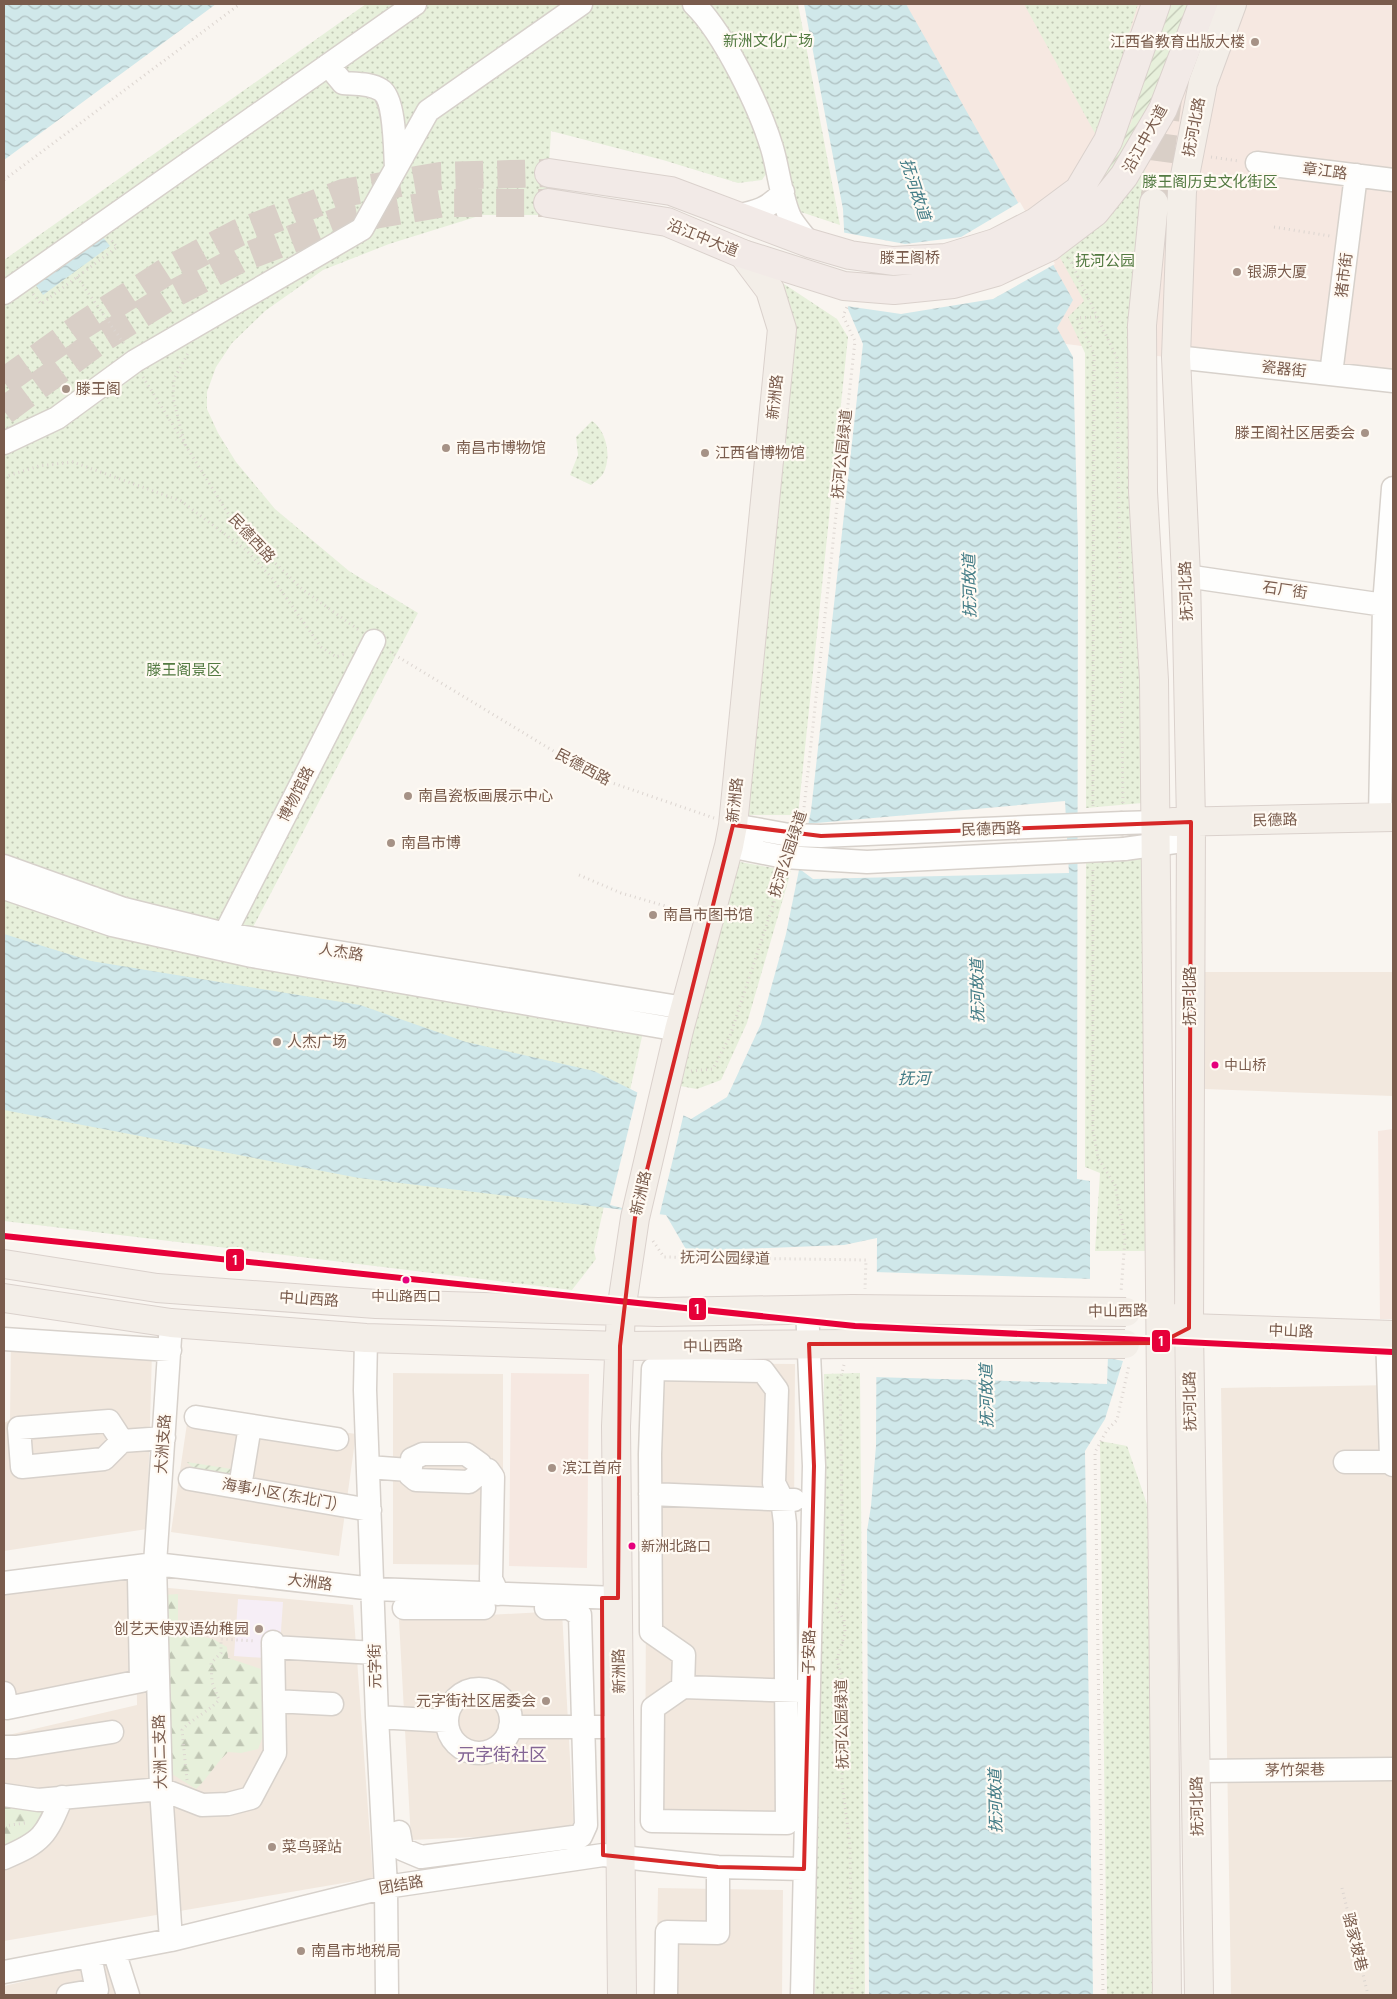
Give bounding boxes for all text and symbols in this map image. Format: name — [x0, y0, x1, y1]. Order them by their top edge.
park label: 新洲文化广场 — [723, 30, 813, 51]
place label: 江西省教育出版大楼 — [1110, 31, 1245, 52]
marker: 江西省教育出版大楼 — [1249, 36, 1261, 48]
street label: 抚河北路 — [1177, 95, 1210, 158]
street label: 沿江中大道 — [1117, 101, 1172, 177]
water label: 抚河故道 — [896, 155, 937, 225]
street label: 章江路 — [1301, 157, 1349, 184]
park label: 滕王阁历史文化街区 — [1142, 171, 1278, 192]
street label: 沿江中大道 — [664, 214, 742, 261]
street label: 滕王阁桥 — [880, 247, 940, 268]
park label: 抚河公园 — [1075, 250, 1135, 271]
street label: 猪市街 — [1330, 251, 1357, 299]
place label: 银源大厦 — [1247, 261, 1307, 282]
marker: 银源大厦 — [1231, 266, 1243, 278]
street label: 瓷器街 — [1261, 356, 1308, 381]
street label: 新洲路 — [762, 373, 787, 420]
place label: 滕王阁 — [76, 378, 121, 399]
marker: 滕王阁 — [60, 383, 72, 395]
street label: 抚河公园绿道 — [826, 408, 857, 500]
place label: 滕王阁社区居委会 — [1235, 422, 1355, 443]
marker: 滕王阁社区居委会 — [1359, 427, 1371, 439]
place label: 南昌市博物馆 — [456, 437, 546, 458]
marker: 南昌市博物馆 — [440, 442, 452, 454]
place label: 江西省博物馆 — [715, 442, 805, 463]
marker: 江西省博物馆 — [699, 447, 711, 459]
street label: 民德西路 — [224, 509, 281, 567]
water label: 抚河故道 — [957, 552, 981, 618]
street label: 抚河北路 — [1174, 561, 1197, 621]
street label: 石厂街 — [1261, 576, 1309, 603]
park label: 滕王阁景区 — [146, 659, 222, 680]
street label: 民德西路 — [552, 743, 615, 790]
street label: 博物馆路 — [273, 762, 319, 825]
street label: 新洲路 — [722, 776, 747, 823]
place label: 南昌瓷板画展示中心 — [418, 785, 553, 806]
marker: 南昌瓷板画展示中心 — [402, 790, 414, 802]
street label: 抚河公园绿道 — [764, 808, 811, 900]
street label: 民德路 — [1252, 809, 1298, 830]
street label: 民德西路 — [961, 817, 1021, 840]
place label: 南昌市博 — [401, 832, 461, 853]
marker: 南昌市博 — [385, 837, 397, 849]
place label: 南昌市图书馆 — [663, 904, 753, 925]
marker: 南昌市图书馆 — [647, 909, 659, 921]
street label: 人杰路 — [317, 938, 365, 965]
water label: 抚河故道 — [965, 957, 989, 1023]
street label: 抚河北路 — [1179, 966, 1200, 1026]
place label: 人杰广场 — [287, 1031, 347, 1052]
marker: 人杰广场 — [271, 1036, 283, 1048]
place label: 中山桥 — [1224, 1055, 1266, 1074]
marker: 中山桥 — [1210, 1060, 1220, 1070]
water label: 抚河 — [898, 1067, 933, 1089]
street label: 新洲路 — [625, 1169, 656, 1217]
street label: 抚河公园绿道 — [680, 1246, 770, 1269]
line badge: 1 — [225, 1248, 245, 1272]
text: 1 — [232, 1250, 238, 1269]
marker: 中山路西口 — [401, 1275, 411, 1285]
street label: 中山西路 — [278, 1286, 340, 1311]
place label: 中山路西口 — [371, 1286, 441, 1305]
line badge: 1 — [688, 1297, 707, 1321]
text: 1 — [694, 1299, 700, 1318]
street label: 中山西路 — [1088, 1299, 1148, 1322]
street label: 中山路 — [1268, 1319, 1314, 1342]
line badge: 1 — [1151, 1329, 1171, 1353]
text: 1 — [1158, 1331, 1164, 1350]
street label: 中山西路 — [683, 1334, 743, 1357]
water label: 抚河故道 — [974, 1362, 998, 1428]
street label: 抚河北路 — [1178, 1371, 1201, 1431]
street label: 大洲支路 — [150, 1413, 175, 1475]
place label: 滨江首府 — [562, 1457, 622, 1478]
marker: 滨江首府 — [546, 1462, 558, 1474]
street label: 海事小区(东北门) — [220, 1473, 340, 1514]
place label: 新洲北路口 — [641, 1536, 711, 1555]
marker: 新洲北路口 — [627, 1541, 637, 1551]
street label: 大洲路 — [286, 1568, 334, 1595]
place label: 创艺天使双语幼稚园 — [114, 1618, 249, 1639]
marker: 创艺天使双语幼稚园 — [253, 1623, 265, 1635]
street label: 子安路 — [798, 1629, 819, 1675]
street label: 元字街 — [364, 1643, 385, 1689]
street label: 新洲路 — [608, 1648, 629, 1694]
street label: 抚河公园绿道 — [830, 1679, 853, 1769]
place label: 元字街社区居委会 — [416, 1690, 536, 1711]
marker: 元字街社区居委会 — [540, 1695, 552, 1707]
street label: 大洲二支路 — [148, 1714, 171, 1790]
district label: 元字街社区 — [457, 1742, 547, 1766]
street label: 茅竹架巷 — [1265, 1758, 1325, 1781]
water label: 抚河故道 — [983, 1767, 1007, 1833]
street label: 抚河北路 — [1185, 1776, 1208, 1836]
place label: 菜鸟驿站 — [282, 1836, 342, 1857]
marker: 菜鸟驿站 — [266, 1841, 278, 1853]
street label: 团结路 — [377, 1870, 425, 1899]
street label: 骆家坡巷 — [1338, 1910, 1373, 1974]
place label: 南昌市地税局 — [311, 1940, 401, 1961]
marker: 南昌市地税局 — [295, 1945, 307, 1957]

